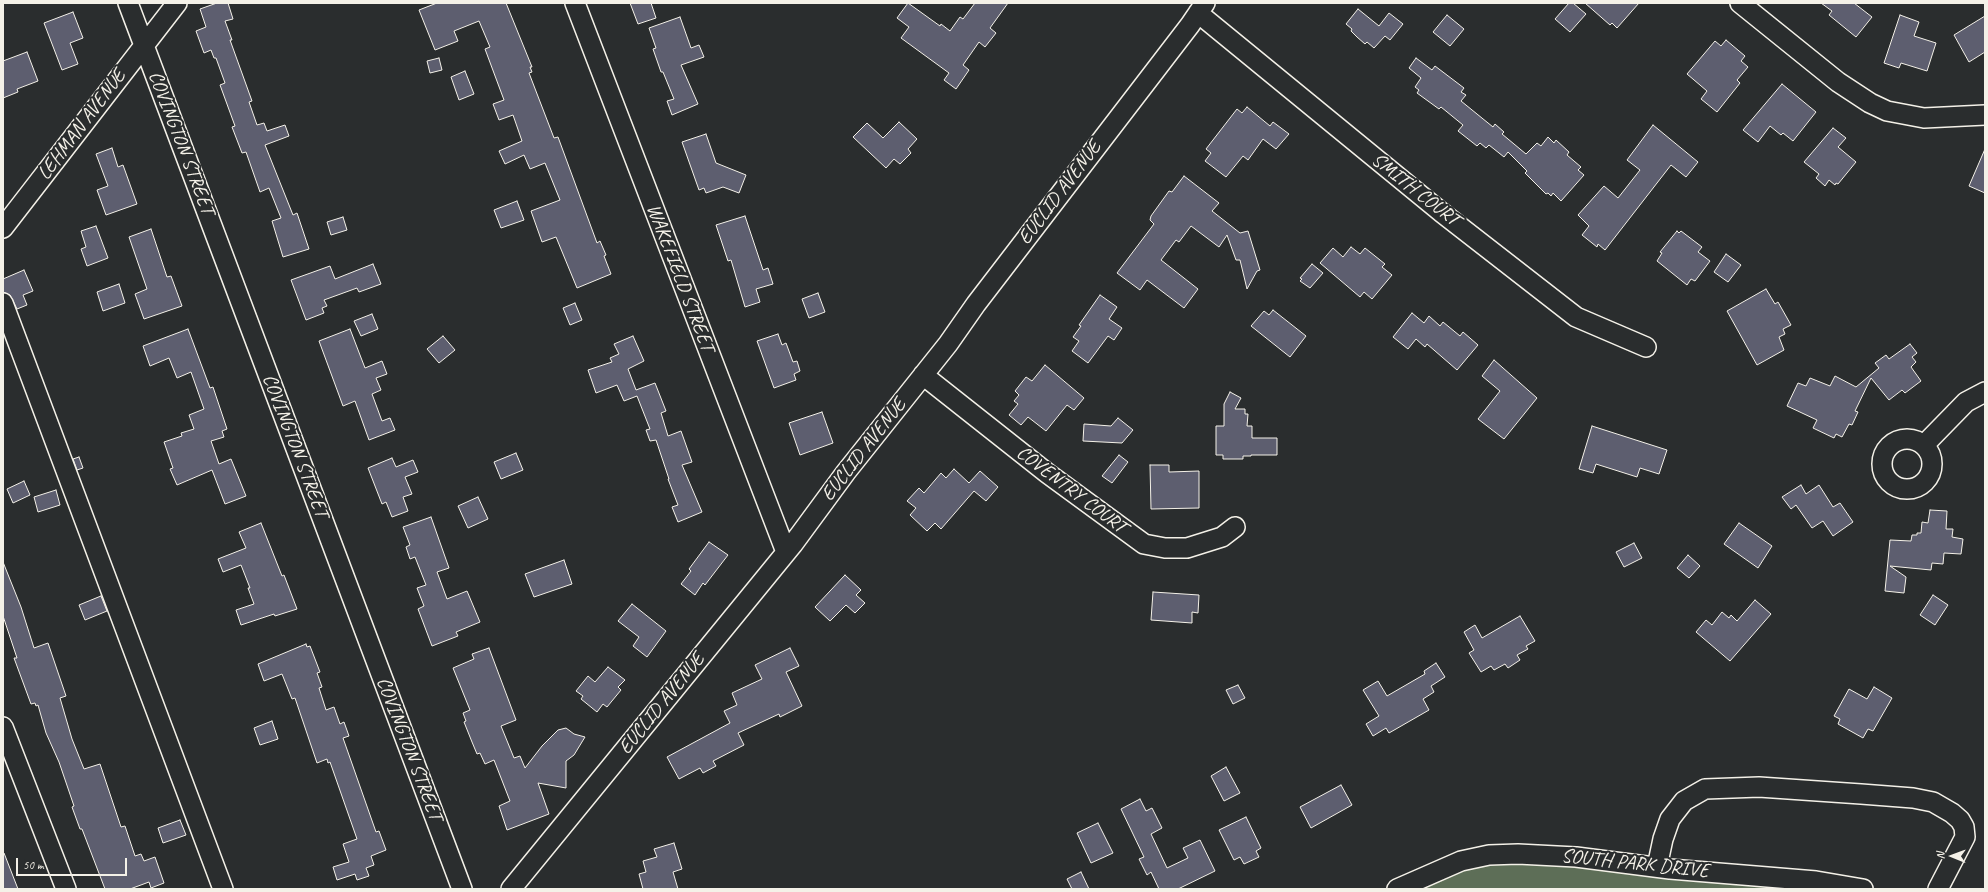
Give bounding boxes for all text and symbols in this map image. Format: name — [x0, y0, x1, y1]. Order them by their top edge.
street label: LEHMAN AVENUE — [33, 65, 131, 185]
street label: COVINGTON STREET — [143, 68, 219, 218]
street label: EUCLID AVENUE — [1013, 136, 1107, 250]
street label: SMITH COURT — [1366, 148, 1464, 232]
street label: WAKEFIELD STREET — [641, 201, 719, 355]
street label: COVINGTON STREET — [257, 371, 333, 521]
street label: EUCLID AVENUE — [817, 394, 911, 506]
street label: COVENTRY COURT — [1011, 441, 1131, 539]
street label: EUCLID AVENUE — [614, 648, 710, 760]
street label: COVINGTON STREET — [371, 674, 447, 824]
north arrow — [1932, 836, 1972, 876]
street label: SOUTH PARK DRIVE — [1560, 844, 1710, 884]
scale bar — [18, 850, 129, 876]
text: N — [1933, 852, 1947, 859]
text: 50 m — [23, 857, 43, 873]

